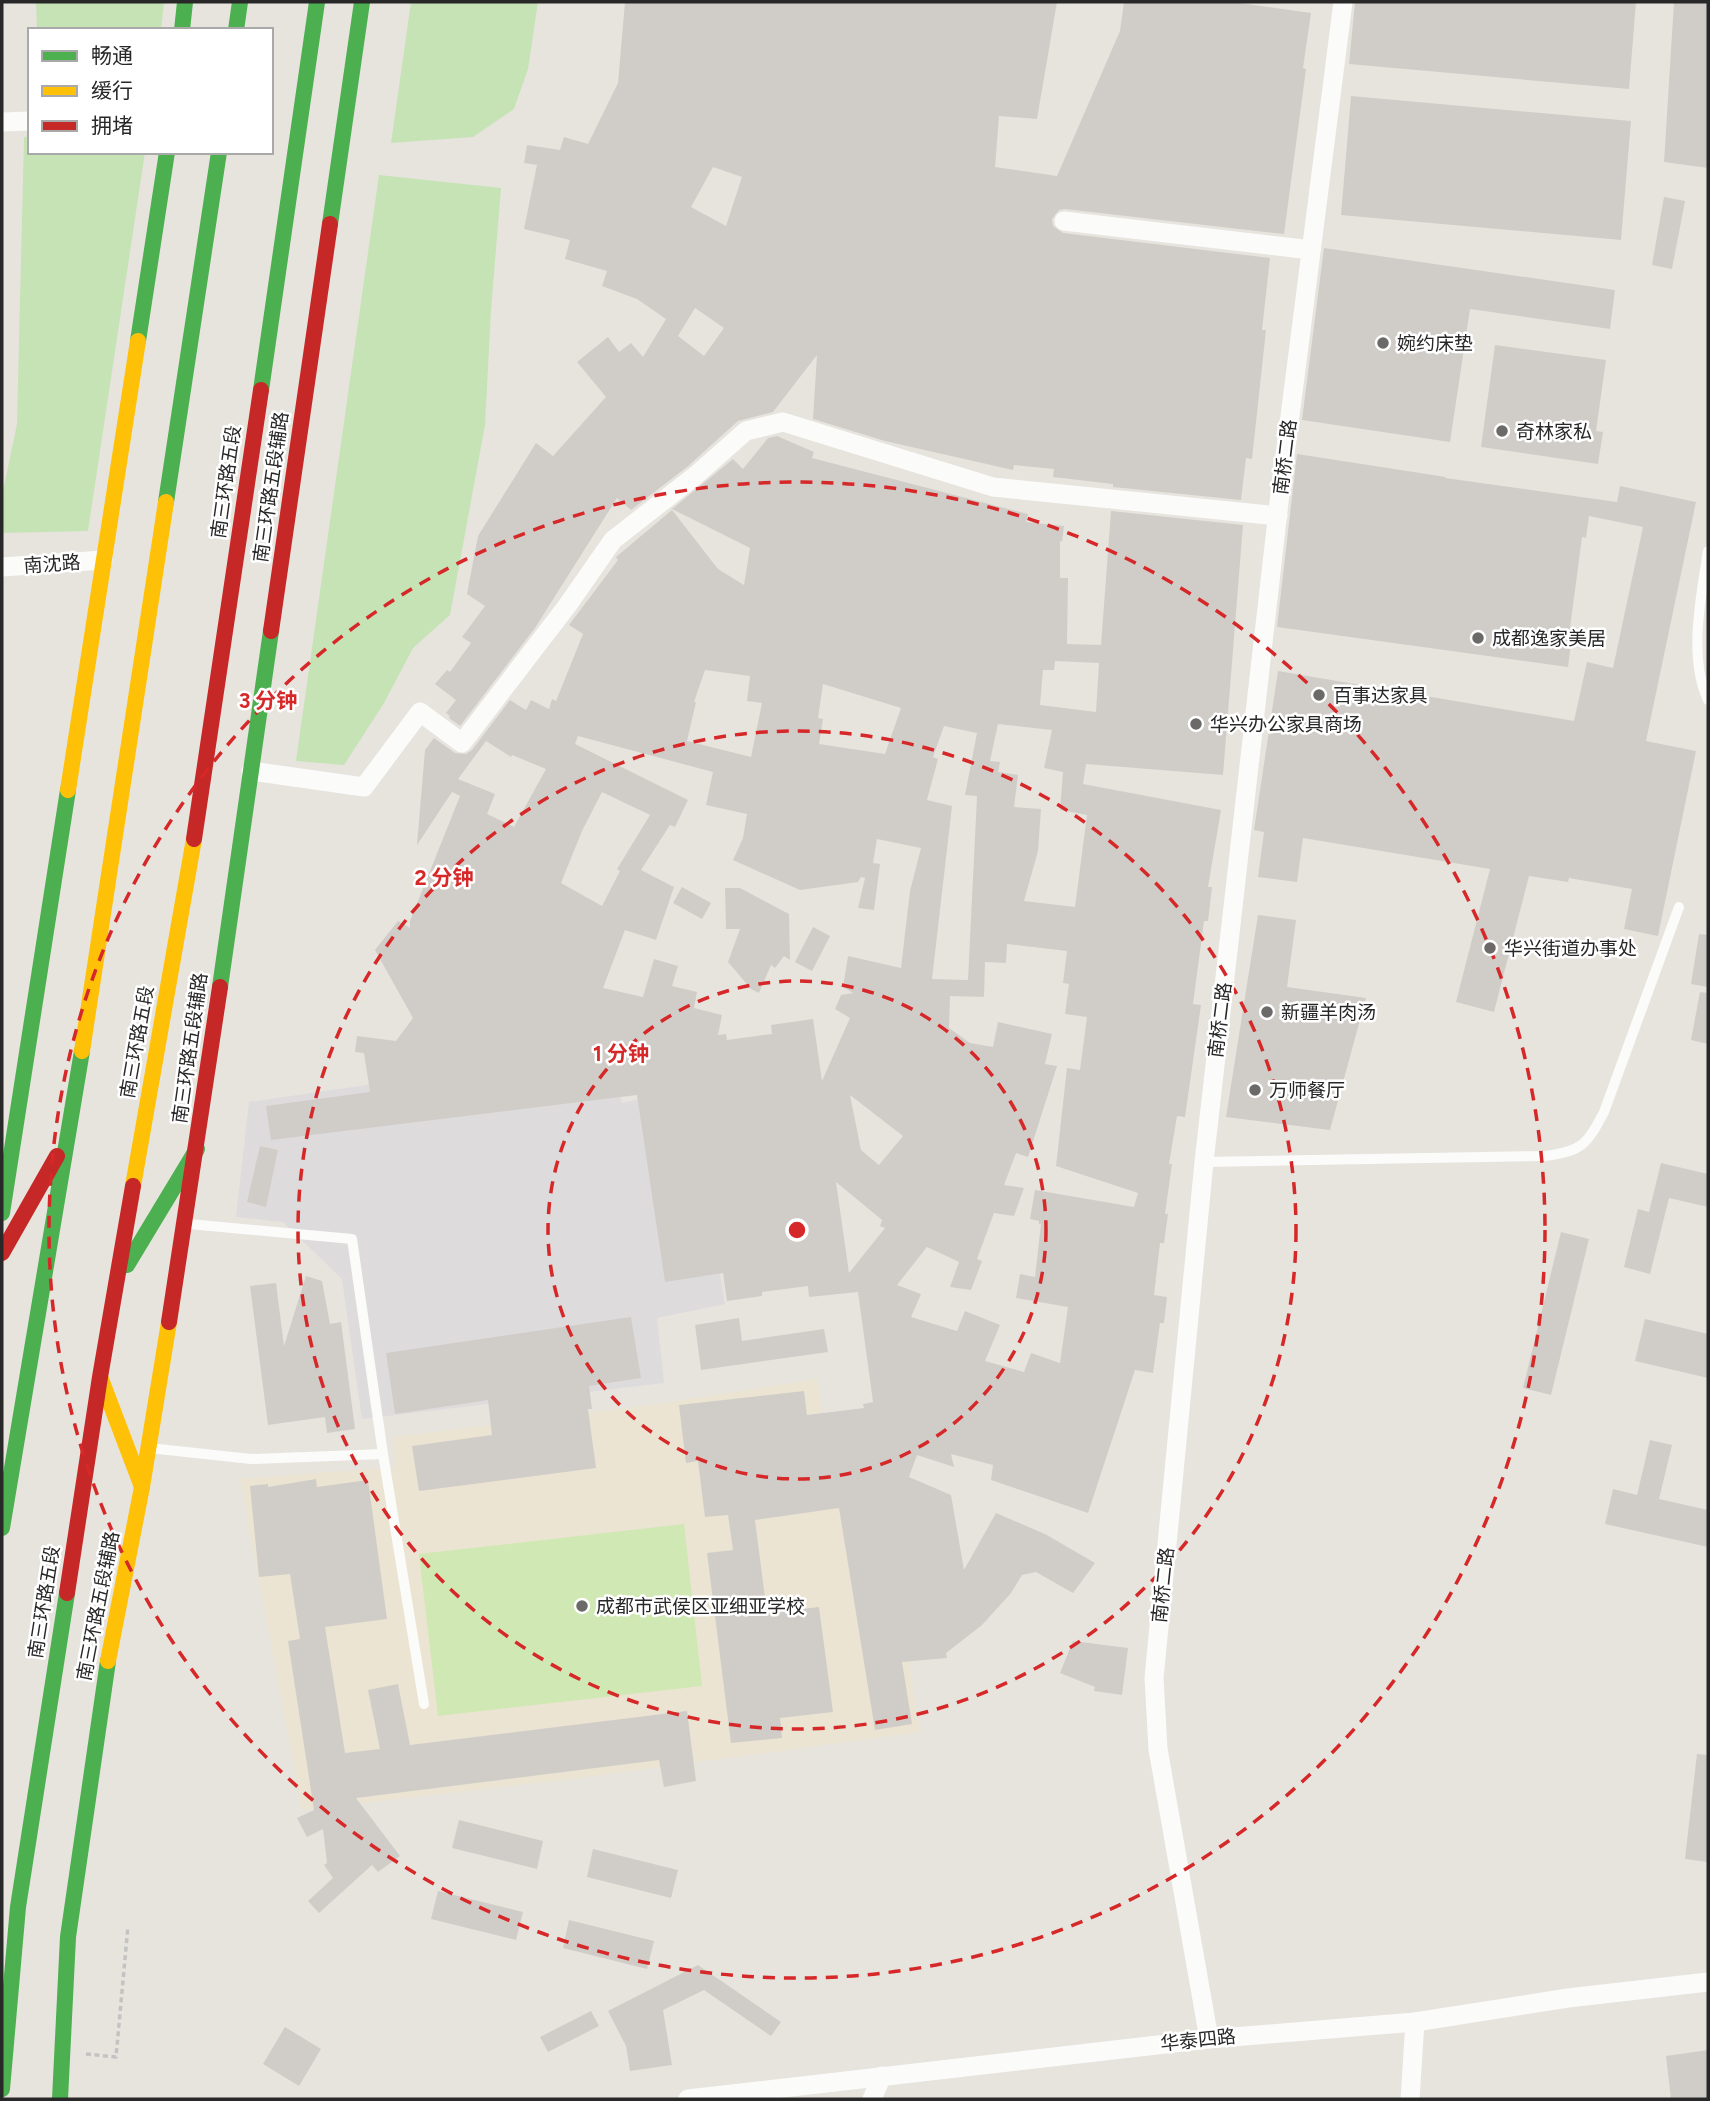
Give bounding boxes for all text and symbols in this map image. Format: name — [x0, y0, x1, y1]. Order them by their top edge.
legend — [28, 28, 273, 154]
text: 畅通 — [91, 43, 133, 68]
text: 缓行 — [91, 78, 133, 103]
text: 拥堵 — [91, 113, 133, 138]
place label: 婉约床垫 — [1397, 332, 1473, 355]
marker: 婉约床垫 — [1375, 335, 1391, 351]
street label: 南三环路五段辅路 — [249, 410, 293, 564]
street label: 南桥二路 — [1269, 418, 1301, 496]
place label: 奇林家私 — [1516, 420, 1592, 443]
marker: 奇林家私 — [1494, 423, 1510, 439]
street label: 南三环路五段 — [207, 424, 245, 540]
street label: 南沈路 — [23, 551, 81, 577]
place label: 成都逸家美居 — [1492, 627, 1606, 650]
marker: 成都逸家美居 — [1470, 630, 1486, 646]
place label: 百事达家具 — [1333, 684, 1428, 707]
marker: 百事达家具 — [1311, 687, 1327, 703]
text: 3 分钟 — [239, 688, 297, 713]
place label: 华兴办公家具商场 — [1210, 713, 1362, 736]
marker: 华兴办公家具商场 — [1188, 716, 1204, 732]
text: 2 分钟 — [414, 865, 474, 890]
place label: 华兴街道办事处 — [1504, 937, 1637, 960]
marker: 华兴街道办事处 — [1482, 940, 1498, 956]
street label: 南三环路五段辅路 — [168, 971, 212, 1125]
street label: 南桥二路 — [1204, 981, 1236, 1059]
street label: 南三环路五段 — [116, 984, 158, 1100]
place label: 新疆羊肉汤 — [1281, 1001, 1376, 1024]
marker: 新疆羊肉汤 — [1259, 1004, 1275, 1020]
text: 1 分钟 — [593, 1041, 649, 1066]
place label: 万师餐厅 — [1269, 1079, 1345, 1102]
marker: 万师餐厅 — [1247, 1082, 1263, 1098]
centre of rings — [785, 1218, 809, 1242]
street label: 南三环路五段辅路 — [72, 1529, 124, 1683]
street label: 南三环路五段 — [24, 1544, 64, 1660]
street label: 南桥二路 — [1148, 1546, 1178, 1624]
place label: 成都市武侯区亚细亚学校 — [596, 1595, 805, 1618]
marker: 成都市武侯区亚细亚学校 — [574, 1598, 590, 1614]
street label: 华泰四路 — [1159, 2025, 1237, 2055]

